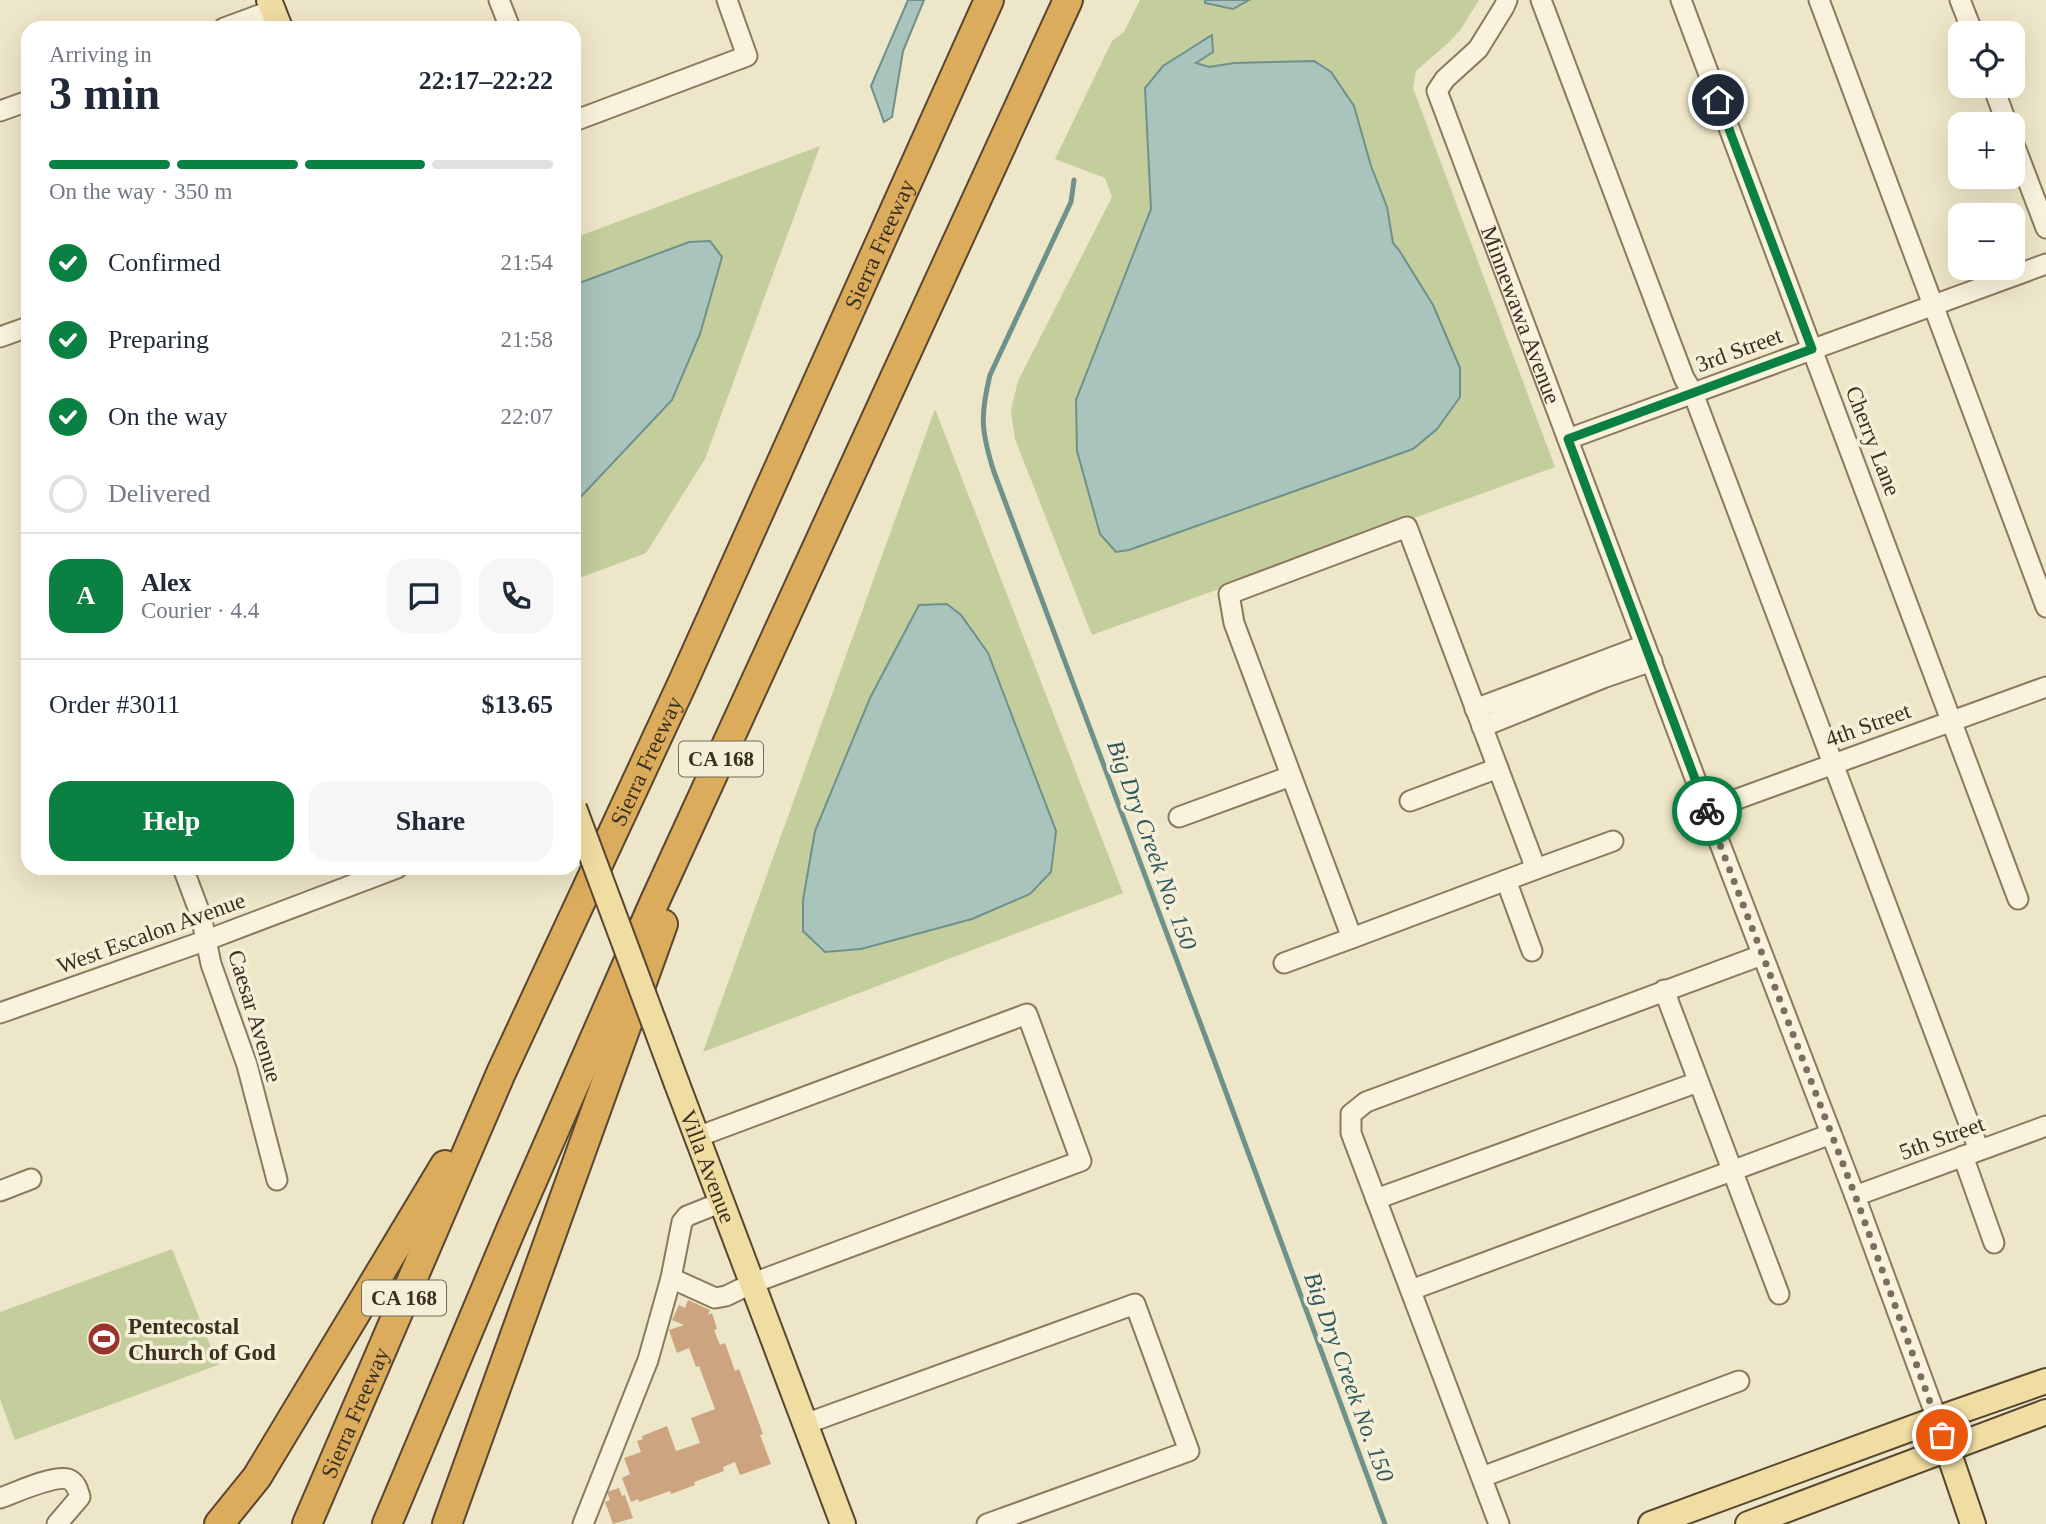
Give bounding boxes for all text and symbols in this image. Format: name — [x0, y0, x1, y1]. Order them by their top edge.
map controls — [1948, 21, 2025, 280]
button: locate — [1948, 21, 2025, 98]
text: Arriving in — [49, 42, 152, 67]
text: 22:17–22:22 — [419, 66, 553, 95]
text: 3 min — [49, 68, 160, 119]
pin — [1688, 70, 1748, 130]
icon: home — [1699, 81, 1737, 119]
button: + — [1948, 112, 2025, 189]
street label: Sierra Freeway — [839, 175, 920, 313]
text: On the way · 350 m — [49, 179, 232, 204]
button: − — [1948, 203, 2025, 280]
street label: Minnewawa Avenue — [1476, 222, 1566, 407]
icon: check — [49, 244, 87, 282]
text: Confirmed — [108, 248, 221, 277]
text: 21:54 — [501, 250, 553, 275]
icon: check — [49, 321, 87, 359]
street label: 3rd Street — [1692, 323, 1786, 377]
text: Preparing — [108, 325, 209, 354]
text: 21:58 — [501, 327, 553, 352]
street label: Cherry Lane — [1841, 383, 1905, 499]
icon: check — [49, 398, 87, 436]
text: On the way — [108, 402, 228, 431]
text: 22:07 — [501, 404, 553, 429]
text: Delivered — [108, 479, 211, 508]
button: chat — [387, 559, 461, 633]
button: phone — [479, 559, 553, 633]
text: Alex — [141, 568, 192, 597]
text: A — [77, 581, 95, 610]
text: Courier · 4.4 — [141, 598, 259, 623]
text: Order #3011 — [49, 690, 180, 719]
text: $13.65 — [482, 690, 553, 719]
street label: Sierra Freeway — [605, 692, 687, 830]
street label: 4th Street — [1822, 698, 1915, 752]
water label: Big Dry Creek No. 150 — [1102, 737, 1202, 953]
road number: CA 168 — [679, 742, 763, 776]
courier — [1672, 776, 1742, 846]
button: Help — [49, 781, 294, 861]
button: Share — [308, 781, 553, 861]
icon: bike — [1688, 792, 1726, 830]
street label: West Escalon Avenue — [54, 887, 248, 979]
street label: Caesar Avenue — [223, 947, 287, 1085]
street label: Villa Avenue — [675, 1106, 741, 1226]
street label: 5th Street — [1896, 1111, 1989, 1165]
water label: Big Dry Creek No. 150 — [1299, 1269, 1399, 1485]
road number: CA 168 — [362, 1280, 446, 1316]
place label: Pentecostal Church of God — [128, 1314, 276, 1365]
sports icon: Pentecostal Church of God — [85, 1320, 123, 1358]
street label: Sierra Freeway — [316, 1343, 394, 1482]
pin — [1912, 1405, 1972, 1465]
icon: bag — [1923, 1416, 1961, 1454]

